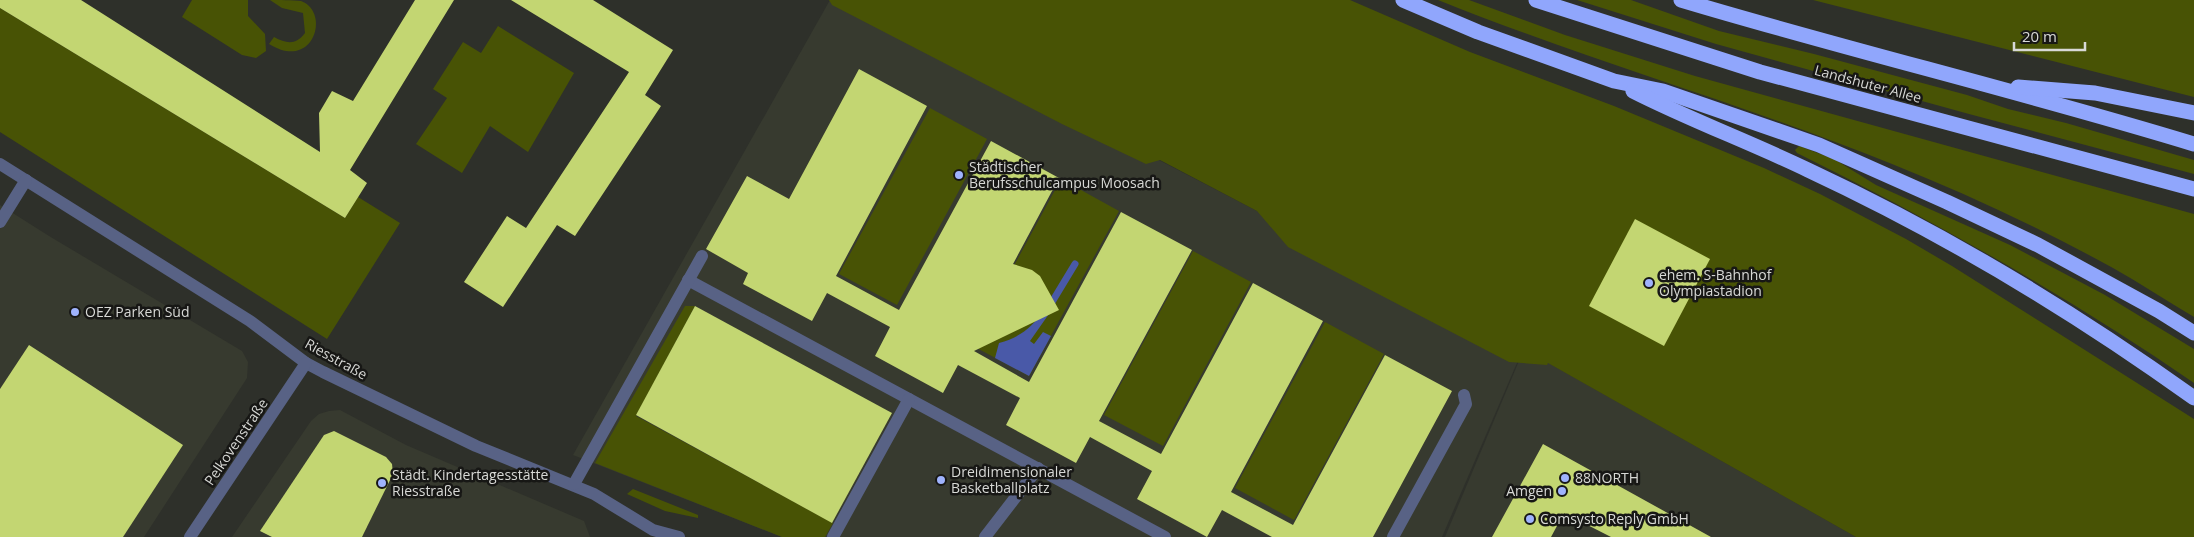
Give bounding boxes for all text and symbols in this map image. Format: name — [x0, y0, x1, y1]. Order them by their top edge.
scale bar — [2014, 20, 2085, 52]
text: 20 m — [2022, 26, 2057, 46]
street label: Landshuter Allee — [1813, 60, 1924, 107]
place label: Städtischer Berufsschulcampus Moosach — [969, 157, 1160, 192]
marker: Städtischer Berufsschulcampus Moosach — [953, 169, 965, 181]
place label: ehem. S-Bahnhof Olympiastadion — [1659, 265, 1773, 300]
marker: ehem. S-Bahnhof Olympiastadion — [1643, 277, 1655, 289]
place label: OEZ Parken Süd — [85, 302, 190, 321]
marker: OEZ Parken Süd — [69, 306, 81, 318]
street label: Riesstraße — [302, 334, 371, 384]
street label: Pelkovenstraße — [200, 395, 272, 489]
place label: Dreidimensionaler Basketballplatz — [951, 462, 1072, 497]
place label: Städt. Kindertagesstätte Riesstraße — [392, 465, 548, 500]
place label: 88NORTH — [1575, 468, 1639, 487]
marker: 88NORTH — [1559, 472, 1571, 484]
marker: Dreidimensionaler Basketballplatz — [935, 474, 947, 486]
marker: Städt. Kindertagesstätte Riesstraße — [376, 477, 388, 489]
place label: Amgen — [1506, 481, 1552, 500]
marker: Amgen — [1556, 485, 1568, 497]
place label: Comsysto Reply GmbH — [1540, 509, 1689, 528]
marker: Comsysto Reply GmbH — [1524, 513, 1536, 525]

